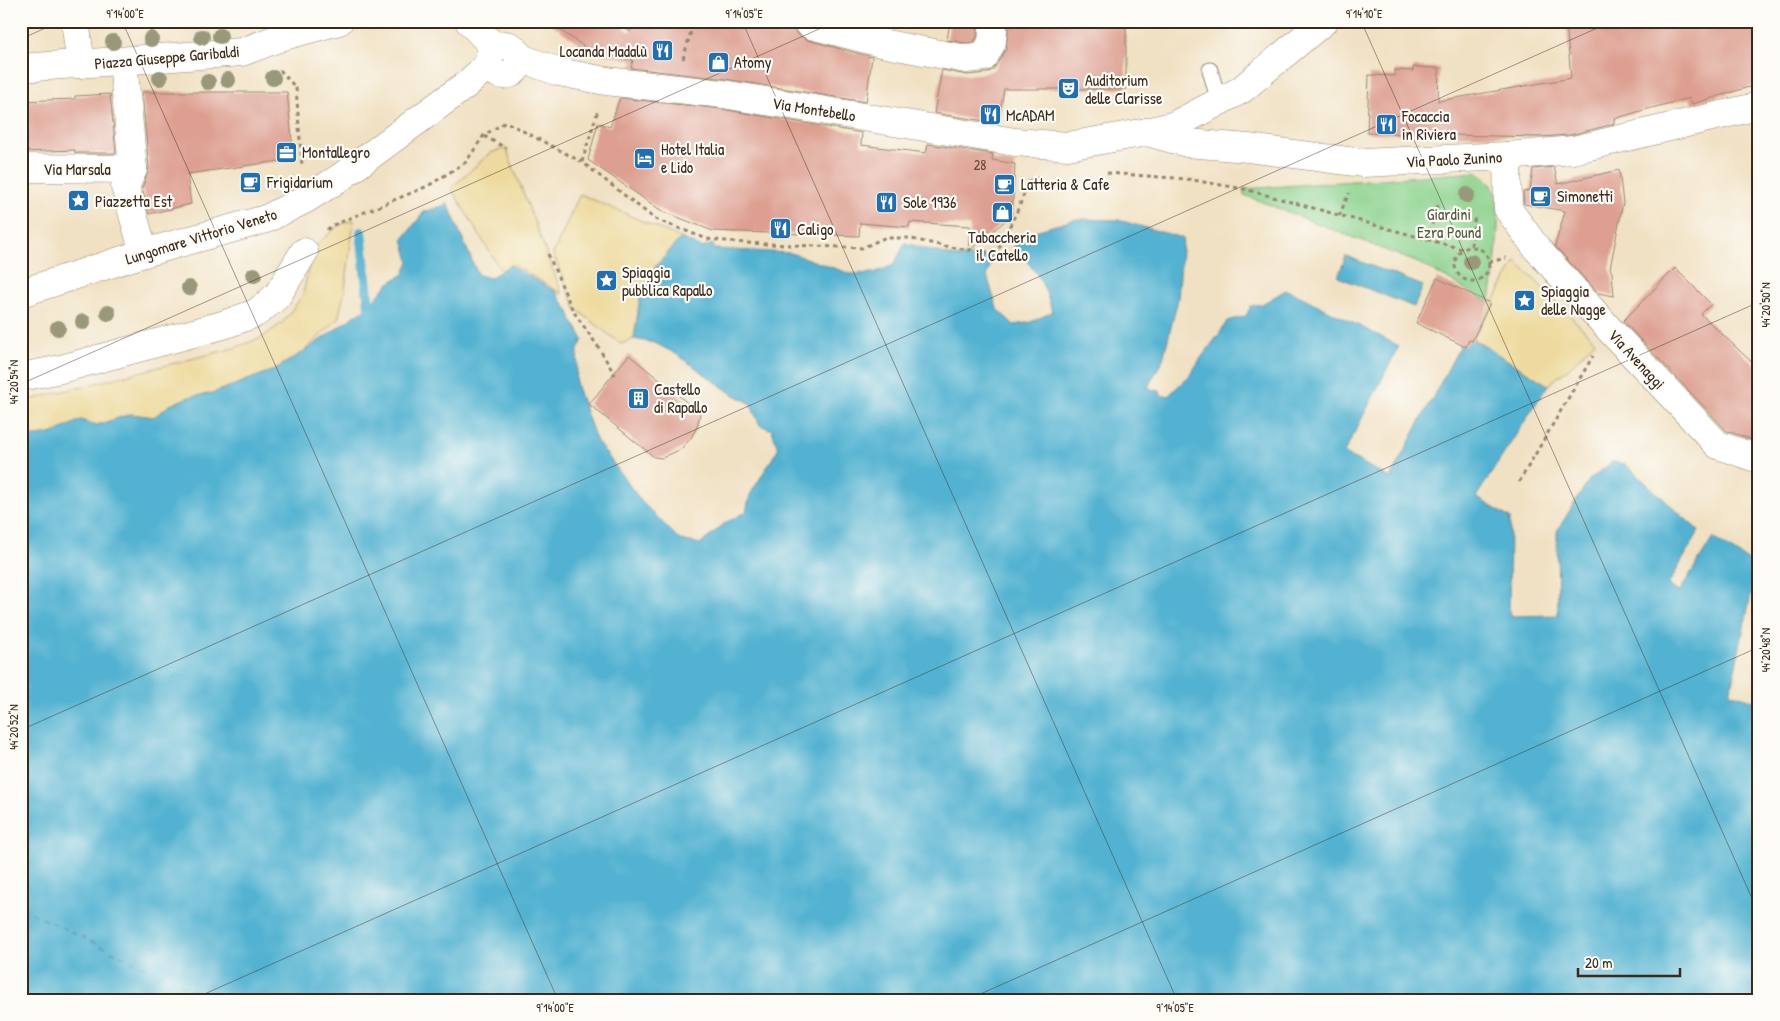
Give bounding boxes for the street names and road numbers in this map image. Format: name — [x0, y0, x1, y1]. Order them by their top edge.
street label: Piazza Giuseppe Garibaldi — [93, 40, 241, 74]
street label: Via Montebello — [771, 92, 858, 127]
street label: Via Paolo Zunino — [1405, 145, 1503, 173]
street label: Via Marsala — [43, 158, 111, 180]
street label: Lungomare Vittorio Veneto — [123, 202, 280, 270]
street label: Via Avenaggi — [1604, 324, 1670, 394]

